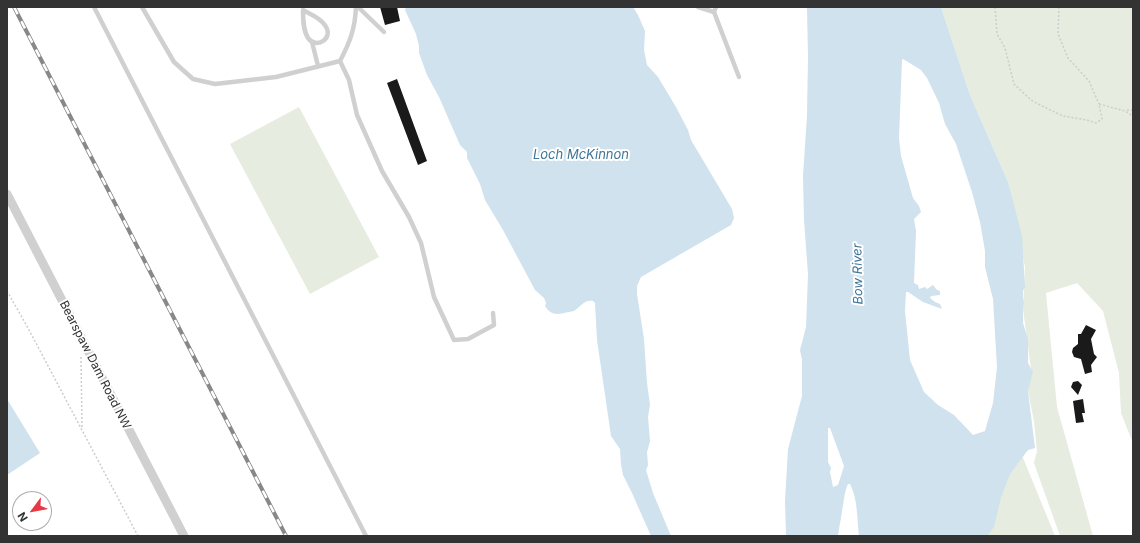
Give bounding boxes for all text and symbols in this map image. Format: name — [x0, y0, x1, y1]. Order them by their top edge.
water label: Loch McKinnon — [533, 147, 629, 163]
water label: Bow River — [850, 243, 866, 305]
street label: Bearspaw Dam Road NW — [56, 298, 134, 432]
north arrow — [12, 491, 52, 531]
text: N — [15, 510, 31, 524]

